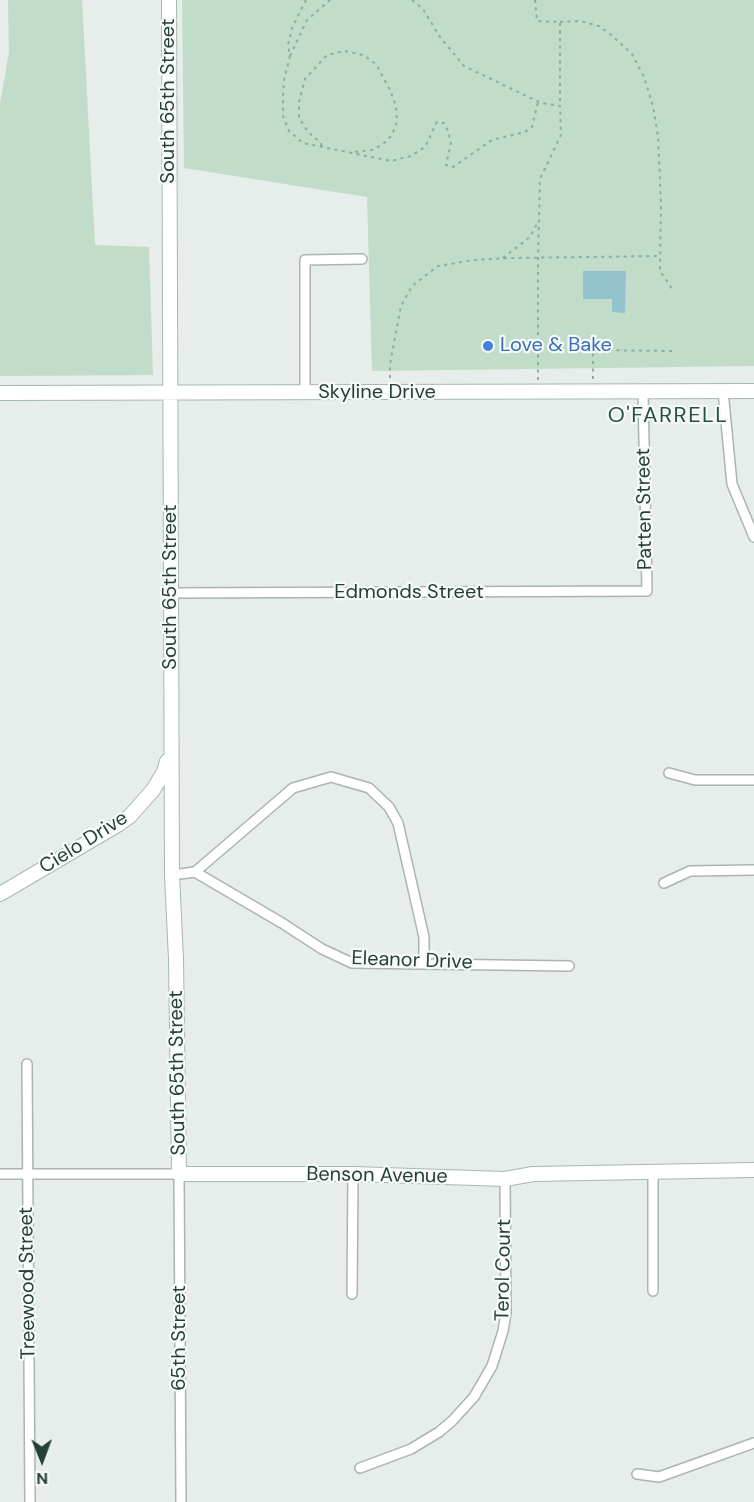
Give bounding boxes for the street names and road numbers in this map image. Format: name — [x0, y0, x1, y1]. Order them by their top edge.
street label: South 65th Street — [157, 18, 181, 184]
street label: Skyline Drive — [318, 381, 436, 405]
street label: Patten Street — [632, 448, 658, 570]
street label: South 65th Street — [159, 504, 183, 670]
street label: Edmonds Street — [334, 581, 484, 605]
street label: Cielo Drive — [35, 806, 133, 880]
street label: Eleanor Drive — [351, 947, 473, 975]
street label: South 65th Street — [165, 990, 191, 1156]
street label: Benson Avenue — [306, 1163, 448, 1189]
street label: Treewood Street — [15, 1207, 41, 1359]
street label: Terol Court — [491, 1219, 517, 1321]
street label: 65th Street — [168, 1285, 192, 1391]

